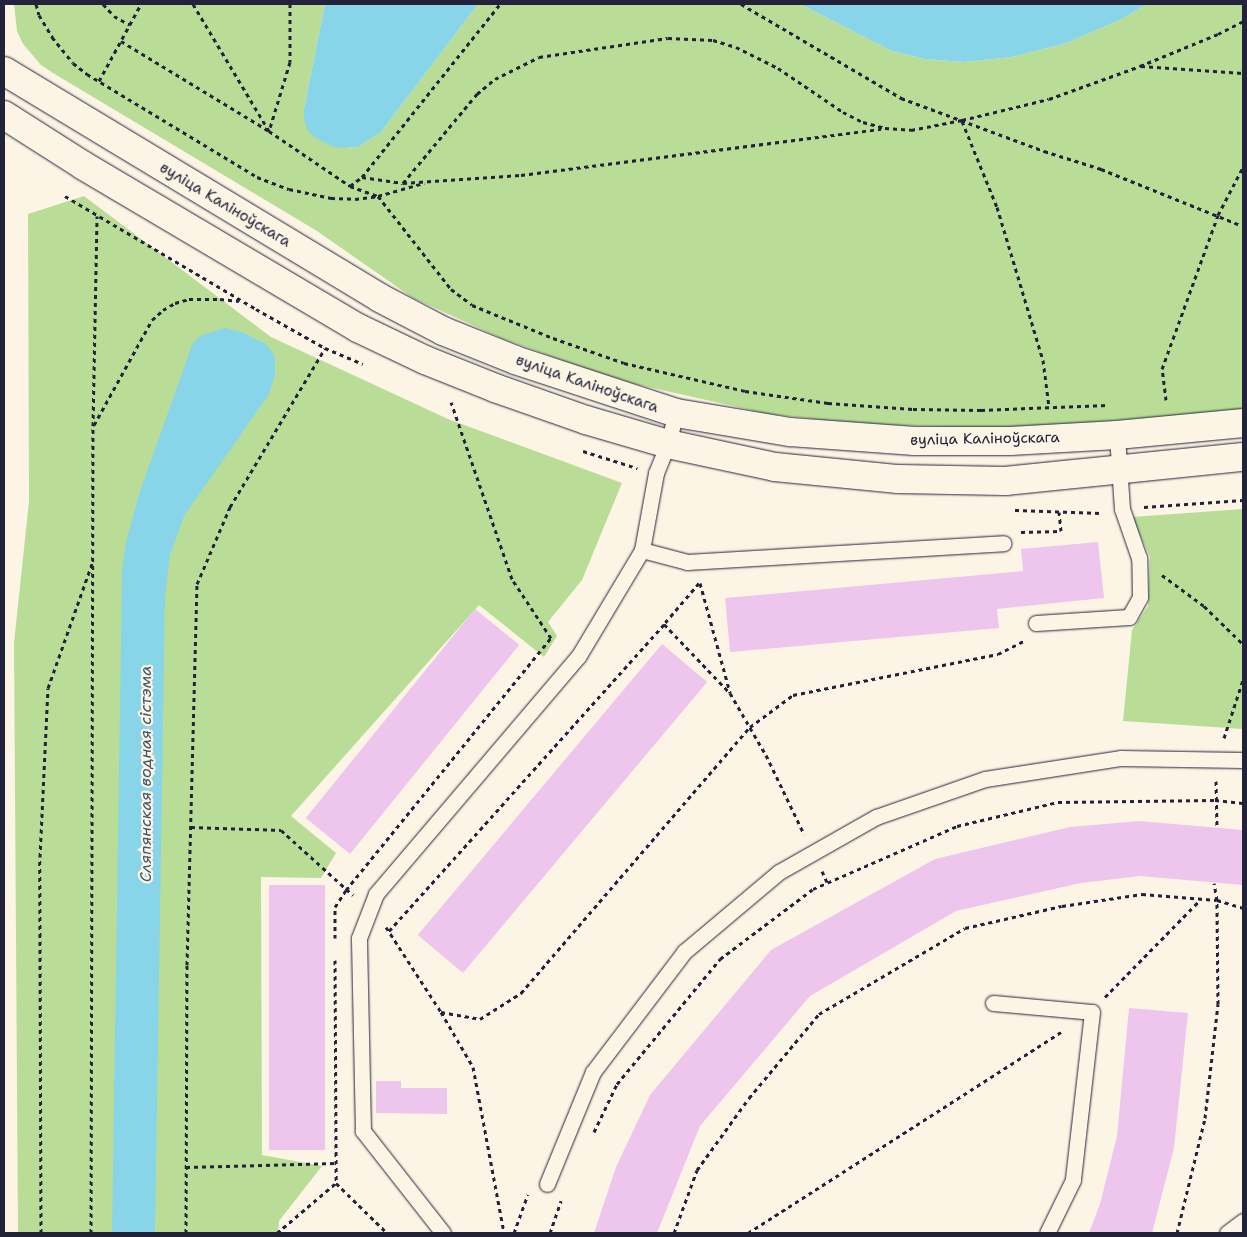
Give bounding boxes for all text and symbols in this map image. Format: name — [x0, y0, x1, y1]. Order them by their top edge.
street label: вуліца Каліноўскага — [156, 159, 294, 251]
street label: вуліца Каліноўскага — [513, 351, 661, 417]
street label: вуліца Каліноўскага — [910, 429, 1060, 449]
water label: Сляпянская водная сістэма — [136, 666, 156, 882]

